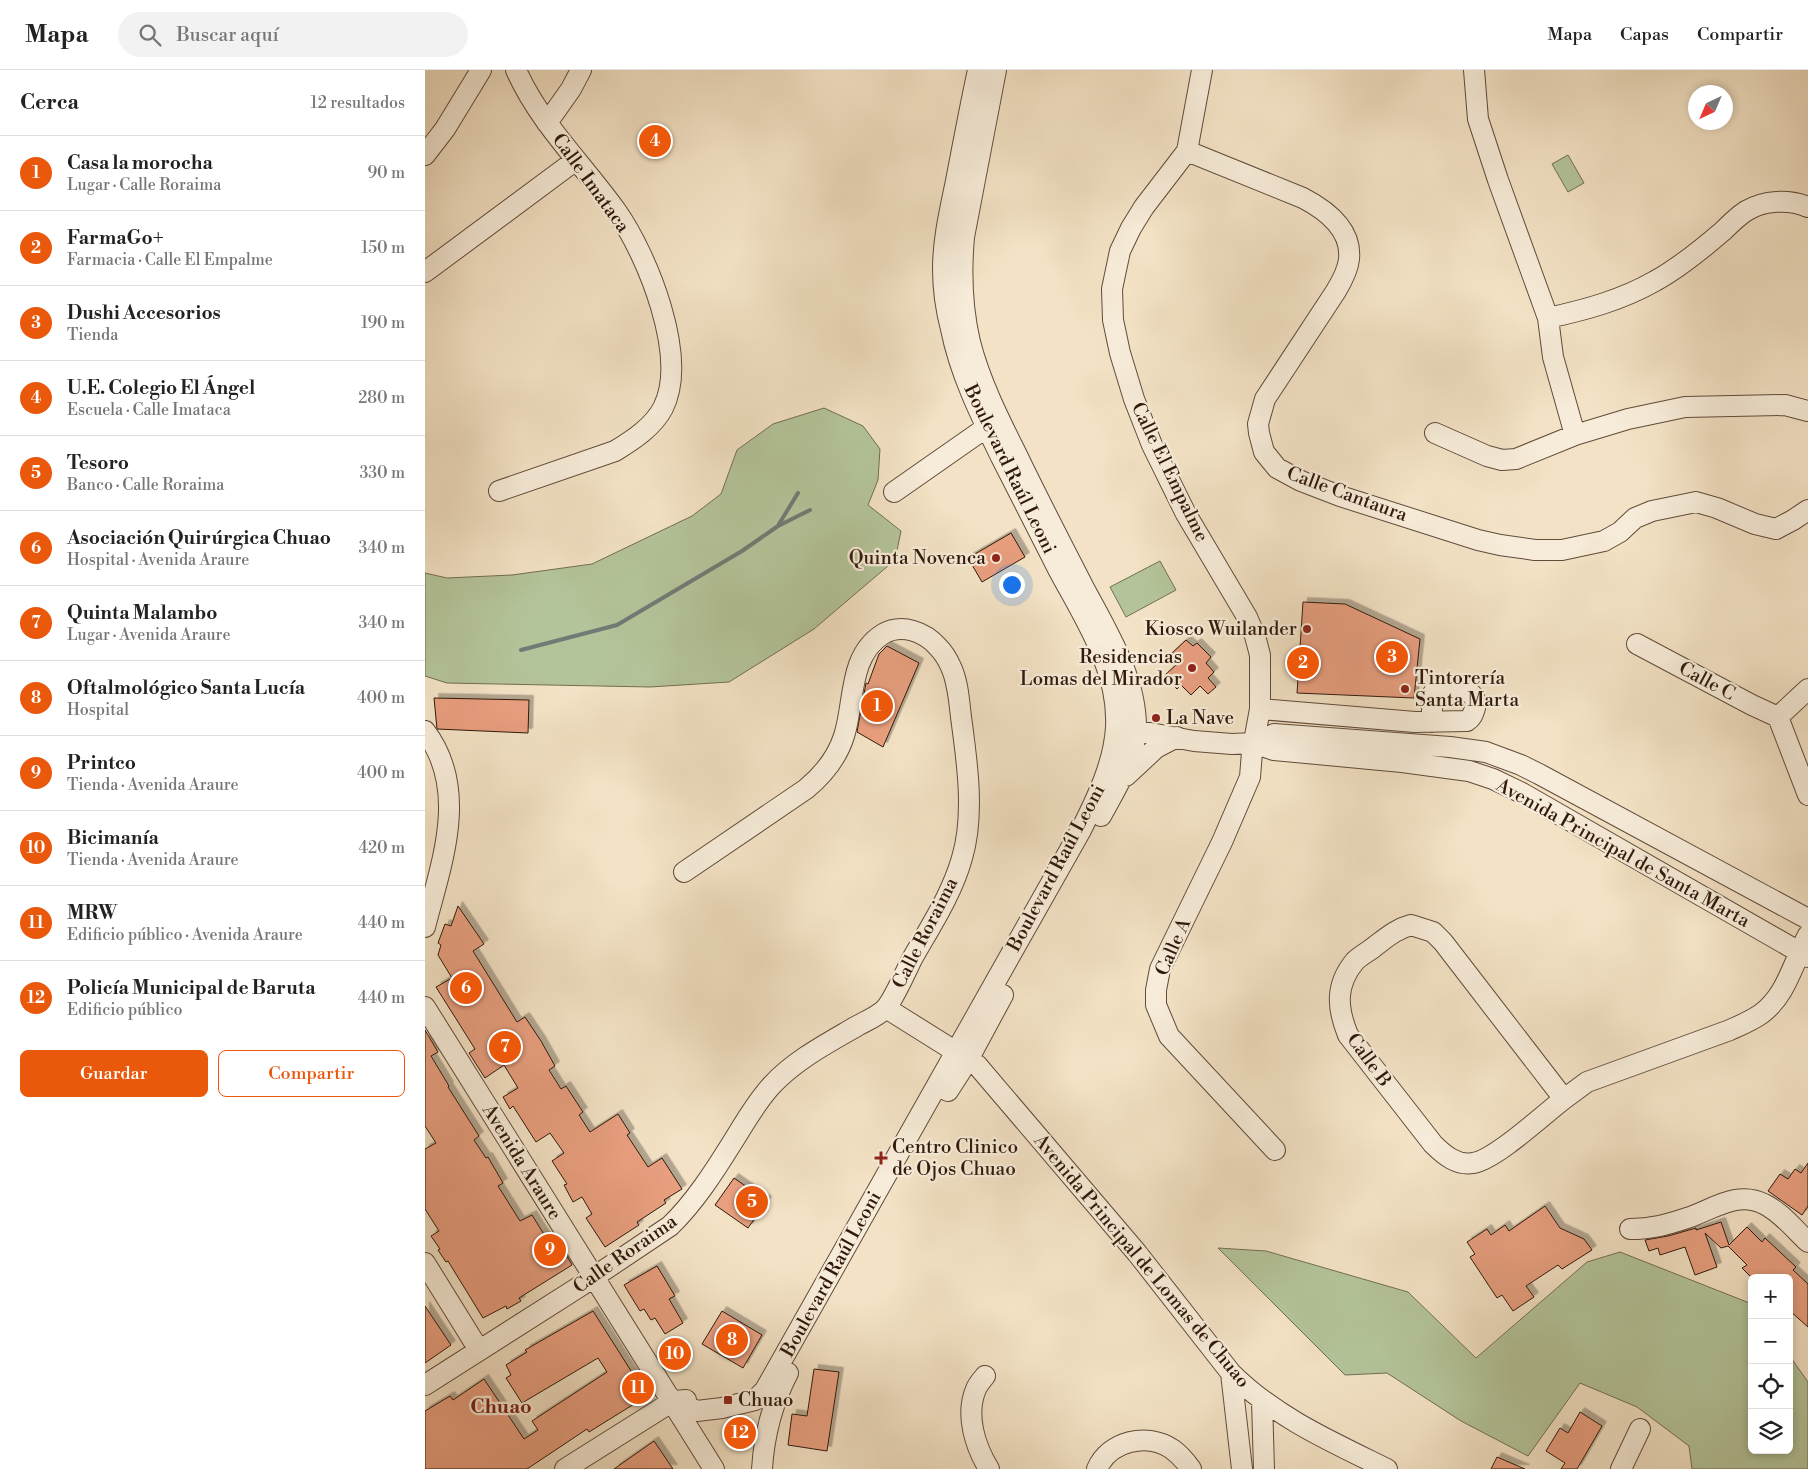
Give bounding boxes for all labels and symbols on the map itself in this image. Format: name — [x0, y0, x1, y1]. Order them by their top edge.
north arrow — [1688, 85, 1733, 130]
pin: 4 — [639, 122, 671, 160]
street label: Calle Imataca — [547, 129, 635, 238]
street label: Boulevard Raúl Leoni — [958, 379, 1062, 558]
street label: Calle El Empalme — [1126, 398, 1214, 546]
street label: Calle Cantaura — [1283, 461, 1411, 527]
place label: Quinta Novenca — [849, 546, 986, 570]
marker: Quinta Novenca — [990, 552, 1002, 564]
your location — [999, 572, 1025, 598]
place label: Kiosco Wuilander — [1145, 617, 1297, 641]
marker: Kiosco Wuilander — [1301, 623, 1313, 635]
pin: 3 — [1376, 638, 1408, 676]
pin: 2 — [1287, 644, 1319, 682]
place label: Residencias Lomas del Mirador — [1020, 645, 1182, 691]
street label: Calle C — [1675, 656, 1739, 706]
marker: Residencias Lomas del Mirador — [1186, 662, 1198, 674]
place label: Tintorería Santa Marta — [1415, 666, 1520, 712]
marker: Tintorería Santa Marta — [1399, 683, 1411, 695]
pin: 1 — [861, 687, 893, 725]
place label: La Nave — [1166, 706, 1234, 730]
marker: La Nave — [1150, 712, 1162, 724]
street label: Avenida Principal de Santa Marta — [1491, 773, 1754, 933]
street label: Boulevard Raúl Leoni — [1001, 780, 1110, 957]
street label: Calle Roraima — [887, 873, 963, 993]
street label: Calle A — [1150, 914, 1197, 980]
pin: 6 — [450, 969, 482, 1007]
pin: 7 — [489, 1028, 521, 1066]
street label: Calle B — [1341, 1028, 1397, 1092]
street label: Avenida Araure — [476, 1099, 567, 1224]
street label: Avenida Principal de Lomas de Chuao — [1028, 1128, 1255, 1393]
place label: Centro Clinico de Ojos Chuao — [892, 1135, 1018, 1181]
marker: Centro Clinico de Ojos Chuao — [874, 1151, 888, 1165]
pin: 5 — [736, 1183, 768, 1221]
street label: Boulevard Raúl Leoni — [775, 1187, 887, 1362]
street label: Calle Roraima — [568, 1209, 682, 1299]
pin: 9 — [534, 1231, 566, 1269]
pin: 8 — [716, 1321, 748, 1359]
pin: 10 — [659, 1335, 691, 1373]
pin: 11 — [622, 1369, 654, 1407]
place label: Chuao — [738, 1388, 794, 1412]
marker: Chuao — [722, 1394, 734, 1406]
district label: Chuao — [470, 1395, 532, 1420]
pin: 12 — [724, 1414, 756, 1452]

